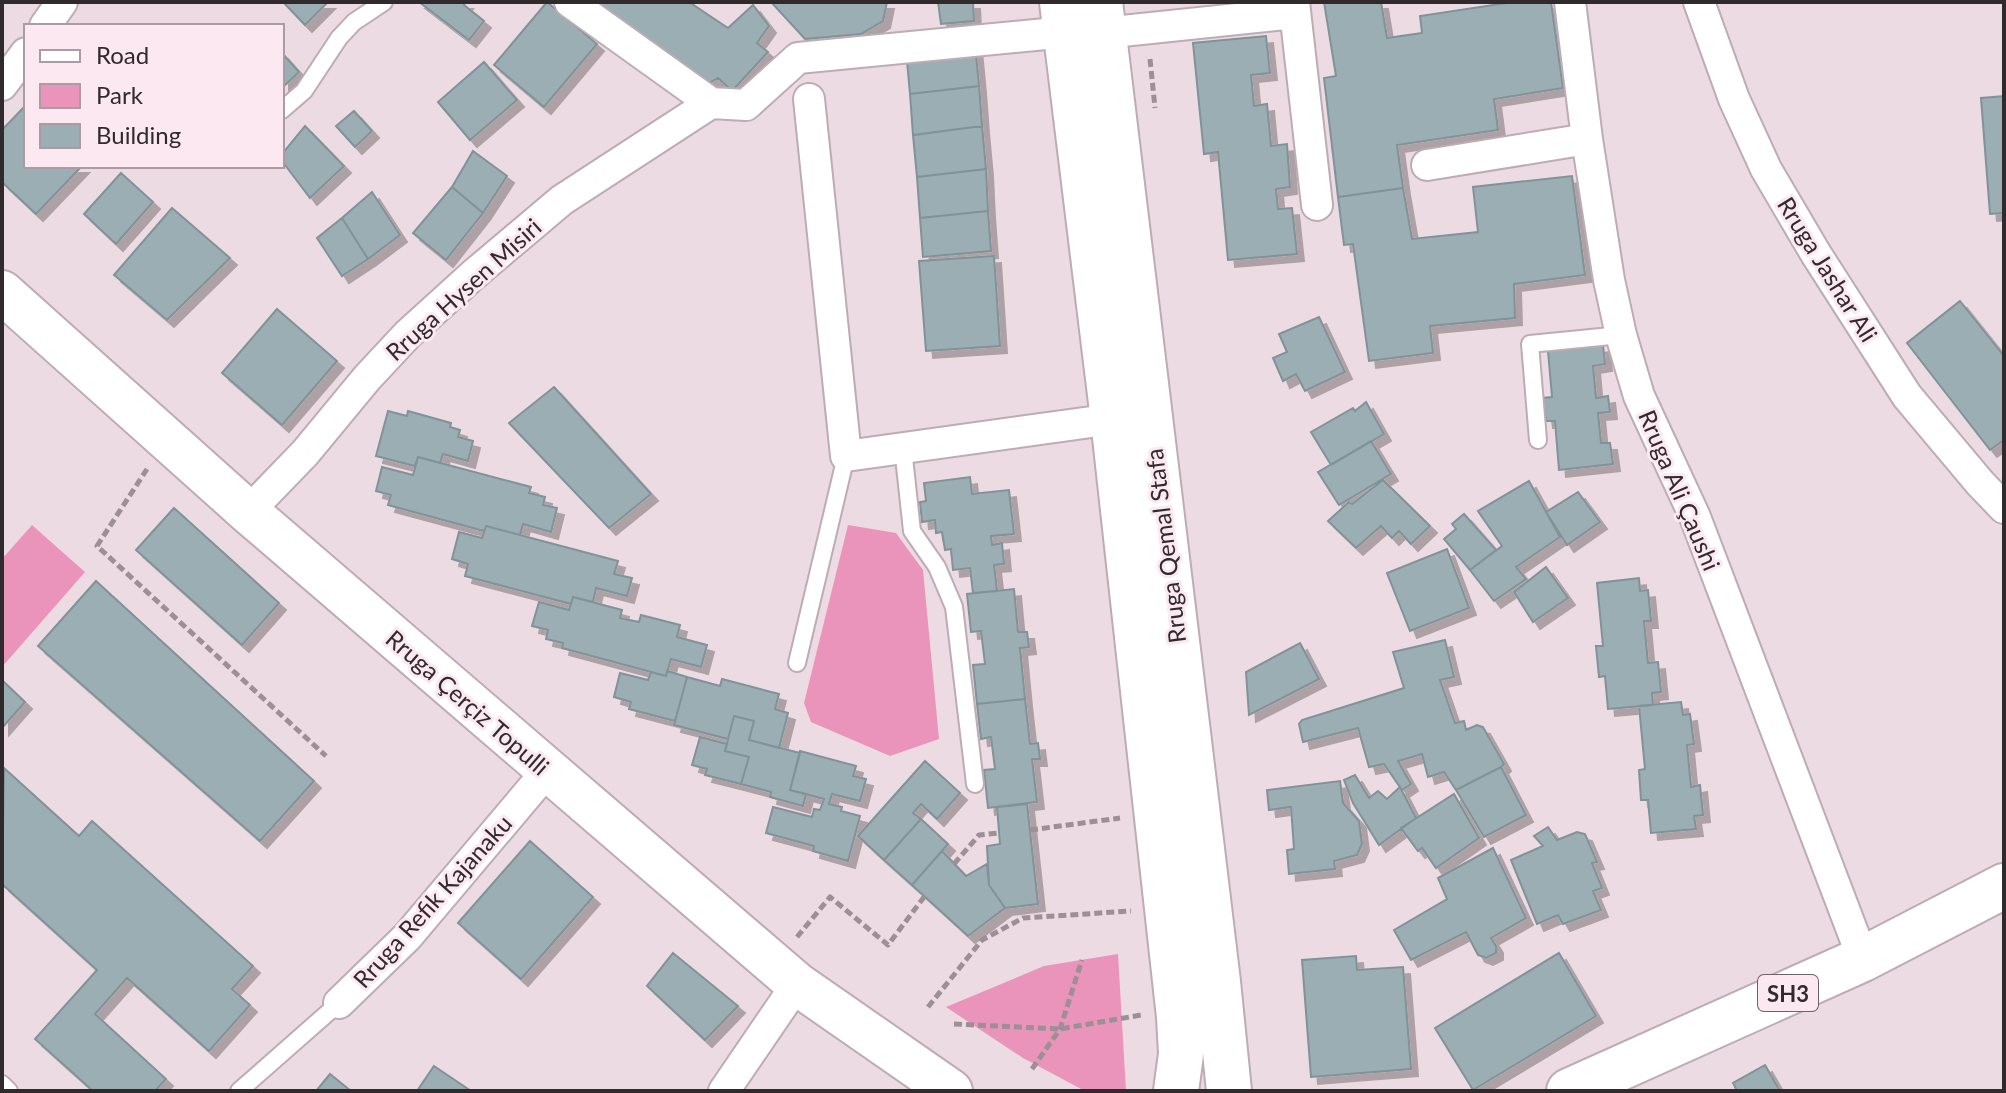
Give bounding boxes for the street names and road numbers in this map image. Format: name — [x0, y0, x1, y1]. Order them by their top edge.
street label: Rruga Jashar Ali — [1772, 191, 1884, 347]
street label: Rruga Hysen Misiri — [379, 212, 547, 366]
street label: Rruga Ali Çaushi — [1633, 405, 1727, 575]
street label: Rruga Qemal Stafa — [1139, 447, 1191, 645]
street label: Rruga Çerçiz Topulli — [381, 623, 555, 781]
street label: Rruga Refik Kajanaku — [347, 809, 517, 993]
road number: SH3 — [1758, 975, 1818, 1011]

